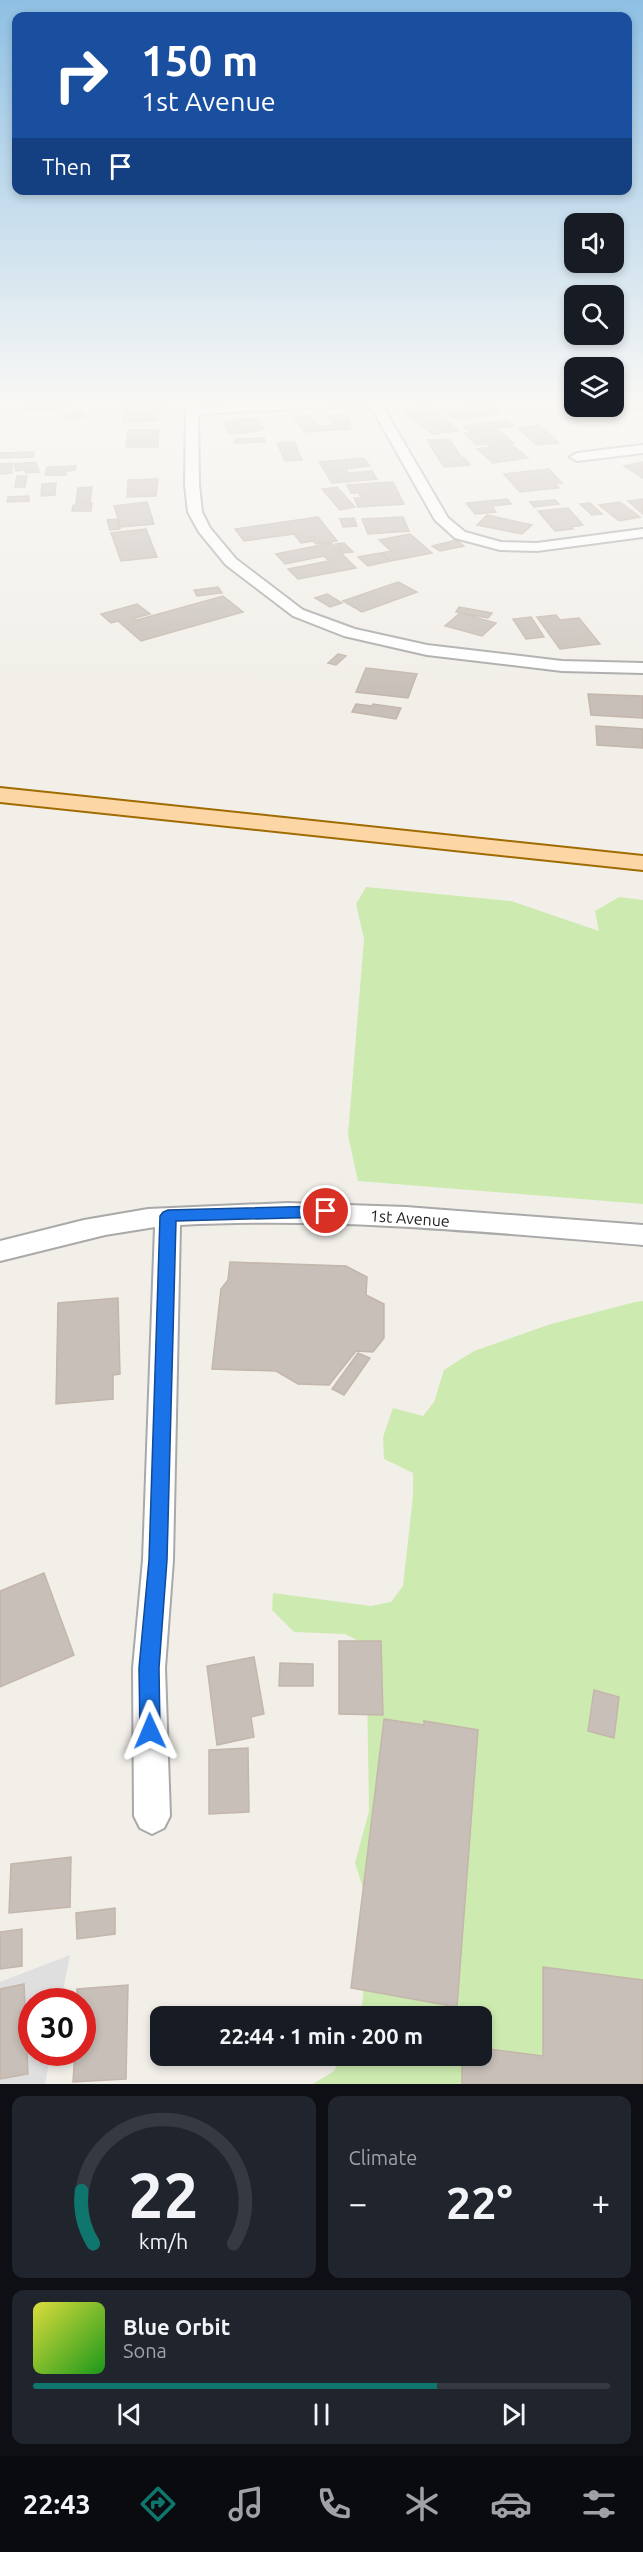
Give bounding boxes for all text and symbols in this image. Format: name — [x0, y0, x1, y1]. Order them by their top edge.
icon: right — [42, 36, 120, 114]
text: 150 m — [141, 37, 258, 84]
text: 1st Avenue — [141, 86, 276, 116]
icon: arrive — [104, 150, 137, 183]
text: Then — [42, 154, 92, 179]
map controls — [564, 213, 624, 417]
button: sound — [564, 213, 624, 273]
button: search — [564, 285, 624, 345]
button: layers — [564, 357, 624, 417]
pin — [300, 1185, 351, 1236]
icon: arrive — [309, 1194, 342, 1227]
street label: 1st Avenue — [370, 1206, 450, 1230]
position arrow — [118, 1699, 182, 1763]
speed limit sign: 30 — [18, 1988, 96, 2066]
text: 22:44 · 1 min · 200 m — [219, 2023, 423, 2048]
text: Climate — [349, 2146, 417, 2169]
text: 22 — [129, 2160, 199, 2230]
text: 22° — [446, 2177, 513, 2228]
text: − — [349, 2184, 367, 2221]
text: + — [591, 2184, 610, 2221]
text: km/h — [139, 2229, 188, 2253]
text: Blue Orbit — [123, 2314, 230, 2339]
text: Sona — [123, 2339, 167, 2362]
icon: previous — [113, 2398, 146, 2431]
icon: pause — [305, 2398, 338, 2431]
icon: next — [497, 2398, 530, 2431]
icon: directions — [137, 2483, 179, 2525]
icon: music — [225, 2483, 267, 2525]
icon: phone — [313, 2483, 355, 2525]
icon: climate — [401, 2483, 443, 2525]
icon: car — [490, 2483, 532, 2525]
icon: filters — [578, 2483, 620, 2525]
text: 22:43 — [23, 2489, 91, 2519]

